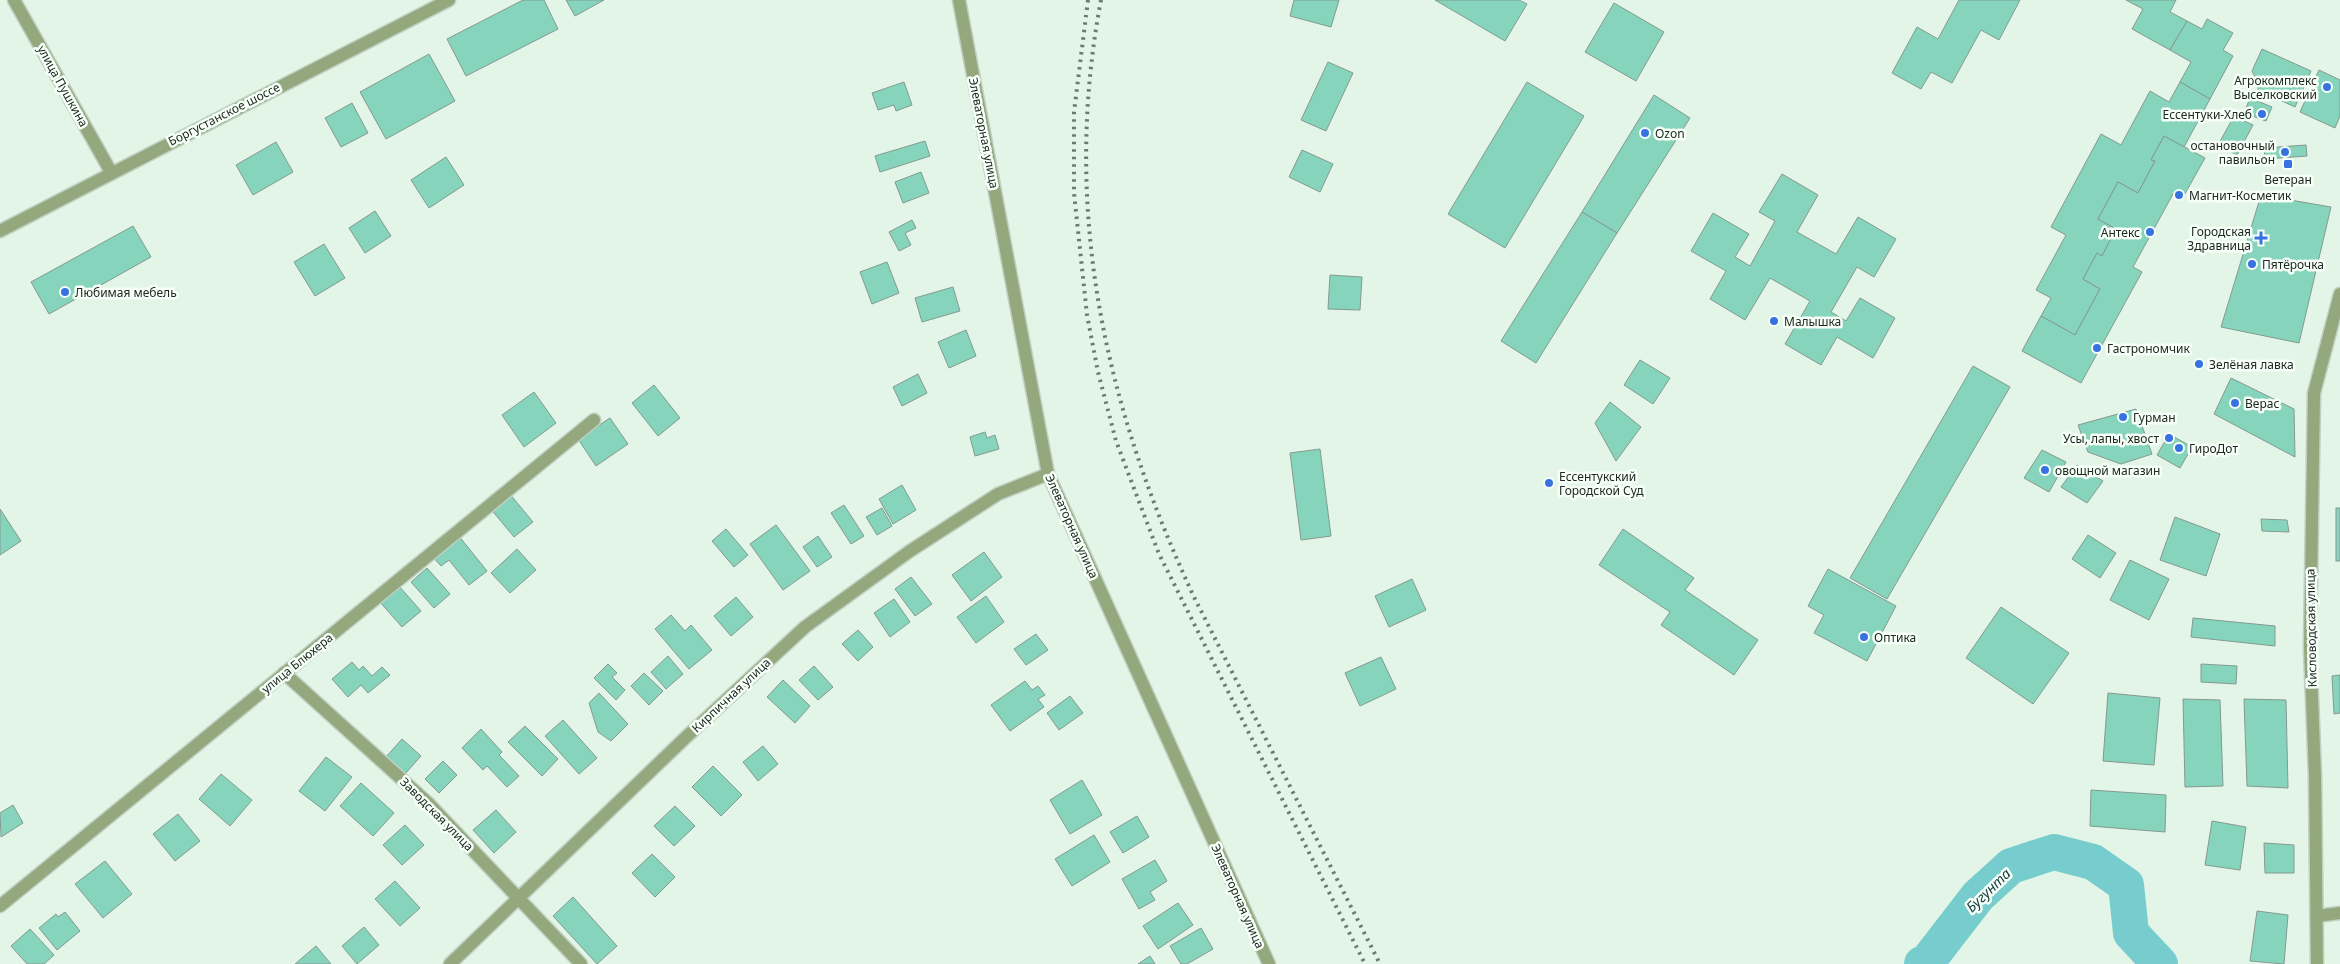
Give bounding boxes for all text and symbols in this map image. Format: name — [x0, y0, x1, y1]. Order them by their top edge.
street label: улица Пушкина — [34, 42, 92, 130]
place label: Агрокомплекс Выселковский — [2233, 72, 2317, 103]
street label: Элеваторная улица — [965, 76, 1003, 190]
street label: Боргустанское шоссе — [165, 78, 283, 150]
marker: Агрокомплекс Выселковский — [2321, 81, 2333, 93]
place label: Ессентуки-Хлеб — [2163, 106, 2252, 123]
marker: Ессентуки-Хлеб — [2256, 108, 2268, 120]
place label: Ozon — [1655, 125, 1685, 142]
marker: Ozon — [1639, 127, 1651, 139]
place label: остановочный павильон — [2190, 137, 2275, 168]
marker: остановочный павильон — [2279, 146, 2291, 158]
marker: Ветеран — [2282, 158, 2294, 170]
place label: Ветеран — [2264, 171, 2312, 188]
place label: Магнит-Косметик — [2189, 187, 2292, 204]
marker: Магнит-Косметик — [2173, 189, 2185, 201]
place label: Городская Здравница — [2187, 223, 2251, 254]
place label: Антекс — [2101, 224, 2140, 241]
marker: Антекс — [2144, 226, 2156, 238]
marker: Городская Здравница — [2255, 232, 2267, 244]
place label: Пятёрочка — [2262, 256, 2324, 273]
marker: Пятёрочка — [2246, 258, 2258, 270]
place label: Любимая мебель — [75, 284, 177, 301]
marker: Любимая мебель — [59, 286, 71, 298]
place label: Малышка — [1784, 313, 1841, 330]
marker: Малышка — [1768, 315, 1780, 327]
place label: Гастрономчик — [2107, 340, 2190, 357]
marker: Гастрономчик — [2091, 342, 2103, 354]
place label: Зелёная лавка — [2209, 356, 2294, 373]
marker: Зелёная лавка — [2193, 358, 2205, 370]
place label: Верас — [2245, 395, 2279, 412]
marker: Верас — [2229, 397, 2241, 409]
place label: Гурман — [2133, 409, 2176, 426]
marker: Гурман — [2117, 411, 2129, 423]
place label: Усы, лапы, хвост — [2063, 430, 2159, 447]
marker: Усы, лапы, хвост — [2163, 432, 2175, 444]
place label: ГироДот — [2189, 440, 2238, 457]
marker: ГироДот — [2173, 442, 2185, 454]
place label: овощной магазин — [2055, 462, 2160, 479]
marker: овощной магазин — [2039, 464, 2051, 476]
place label: Ессентукский Городской Суд — [1559, 468, 1644, 499]
street label: Элеваторная улица — [1041, 471, 1103, 581]
marker: Ессентукский Городской Суд — [1543, 477, 1555, 489]
street label: Кисловодская улица — [2301, 568, 2321, 688]
street label: улица Блюхера — [258, 629, 336, 697]
place label: Оптика — [1874, 629, 1916, 646]
marker: Оптика — [1858, 631, 1870, 643]
street label: Кирпичная улица — [688, 654, 774, 736]
street label: Заводская улица — [397, 774, 477, 854]
street label: Элеваторная улица — [1207, 841, 1269, 951]
water label: Бугунта — [1962, 864, 2014, 916]

